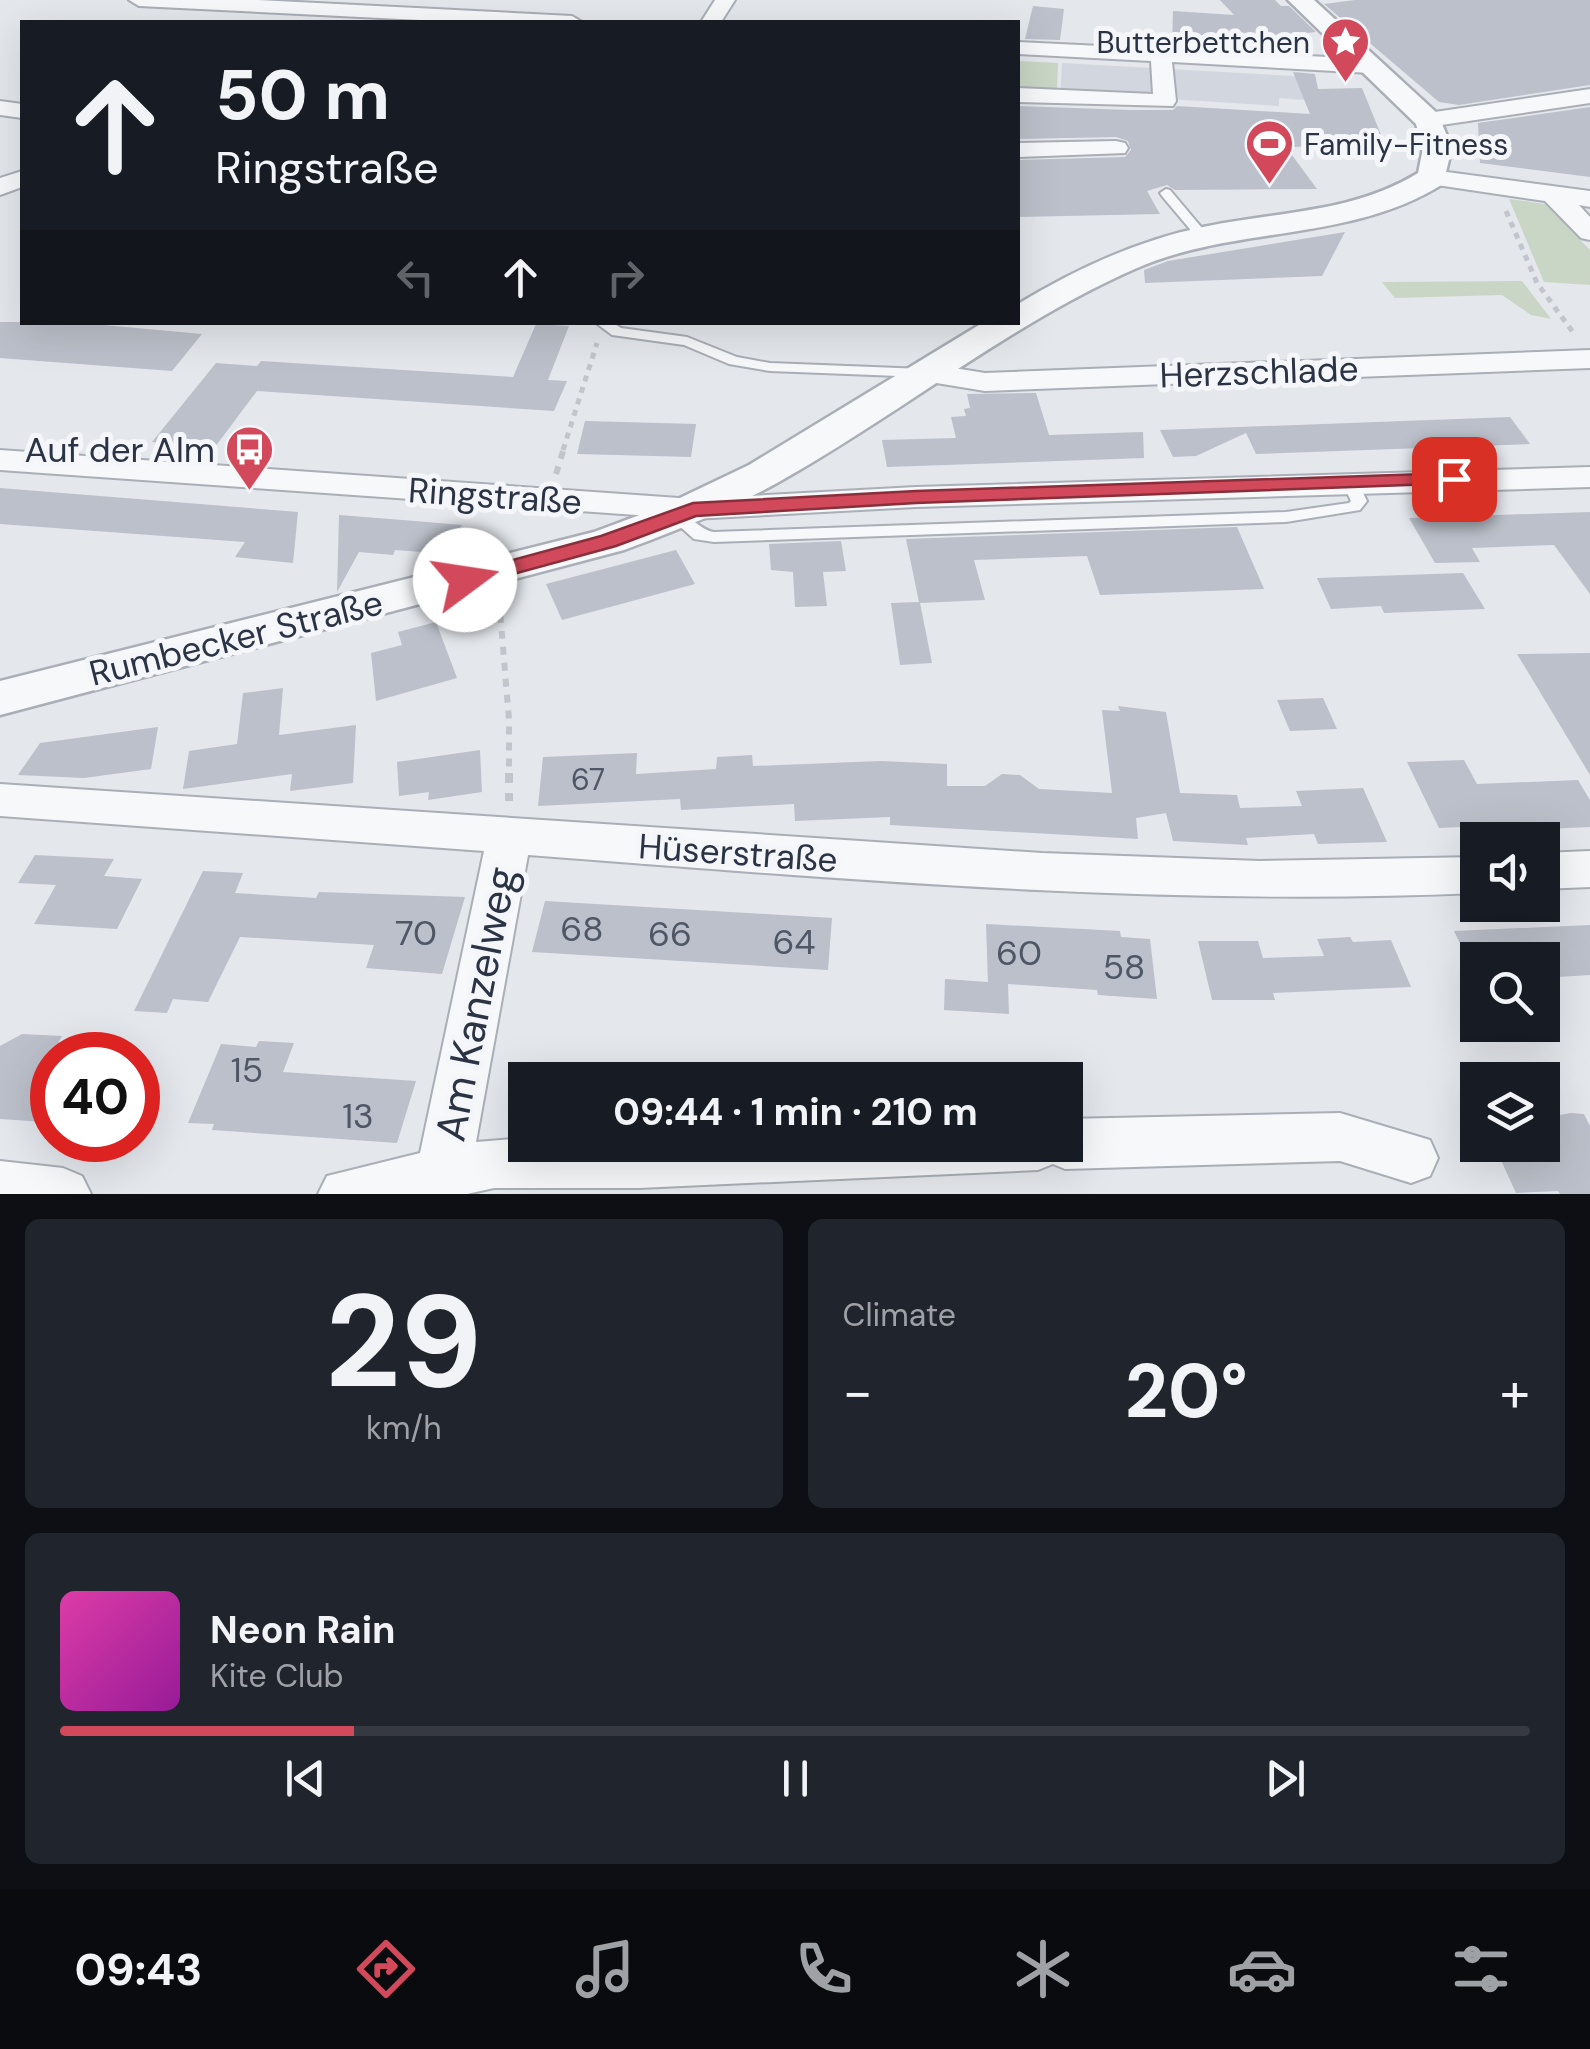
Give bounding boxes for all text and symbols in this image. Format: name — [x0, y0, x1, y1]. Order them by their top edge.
place icon: Butterbettchen — [1319, 16, 1371, 84]
place label: Butterbettchen — [1096, 23, 1310, 62]
text: 50 m — [215, 50, 390, 141]
icon: ahead — [50, 60, 180, 190]
sports icon: Family-Fitness — [1243, 118, 1295, 186]
place label: Family-Fitness — [1304, 125, 1508, 164]
text: Ringstraße — [215, 138, 439, 197]
icon: left — [388, 250, 443, 305]
icon: ahead — [493, 250, 548, 305]
icon: right — [598, 250, 653, 305]
street label: Herzschlade — [1159, 346, 1359, 398]
bus stop icon: Auf der Alm — [224, 424, 276, 492]
place label: Auf der Alm — [25, 427, 215, 473]
pin — [1412, 437, 1497, 522]
icon: arrive — [1427, 452, 1482, 507]
street label: Ringstraße — [407, 467, 583, 525]
position arrow — [413, 528, 517, 632]
street label: Rumbecker Straße — [84, 579, 388, 697]
house number: 67 — [571, 760, 605, 799]
map controls — [1460, 822, 1560, 1162]
button: sound — [1460, 822, 1560, 922]
street label: Hüserstraße — [637, 823, 839, 883]
street label: Am Kanzelweg — [422, 862, 530, 1146]
house number: 68 — [560, 906, 604, 952]
house number: 70 — [395, 910, 437, 956]
house number: 66 — [648, 911, 692, 957]
house number: 64 — [772, 919, 816, 965]
house number: 60 — [996, 930, 1042, 976]
button: search — [1460, 942, 1560, 1042]
house number: 58 — [1103, 944, 1145, 990]
speed limit sign: 40 — [30, 1032, 160, 1162]
house number: 15 — [231, 1047, 263, 1093]
button: layers — [1460, 1062, 1560, 1162]
text: 09:44 · 1 min · 210 m — [613, 1087, 978, 1137]
house number: 13 — [342, 1093, 374, 1139]
text: 29 — [325, 1257, 482, 1426]
text: Climate — [843, 1294, 956, 1336]
text: 20° — [1125, 1343, 1248, 1440]
text: − — [843, 1356, 873, 1428]
text: + — [1500, 1356, 1530, 1428]
text: km/h — [366, 1407, 442, 1449]
text: Neon Rain — [210, 1605, 395, 1655]
text: Kite Club — [210, 1655, 344, 1697]
icon: previous — [278, 1751, 333, 1806]
icon: pause — [768, 1751, 823, 1806]
icon: next — [1258, 1751, 1313, 1806]
icon: directions — [351, 1934, 421, 2004]
icon: music — [570, 1934, 640, 2004]
icon: phone — [789, 1934, 859, 2004]
icon: climate — [1008, 1934, 1078, 2004]
icon: car — [1227, 1934, 1297, 2004]
icon: filters — [1446, 1934, 1516, 2004]
text: 09:43 — [74, 1940, 203, 1999]

